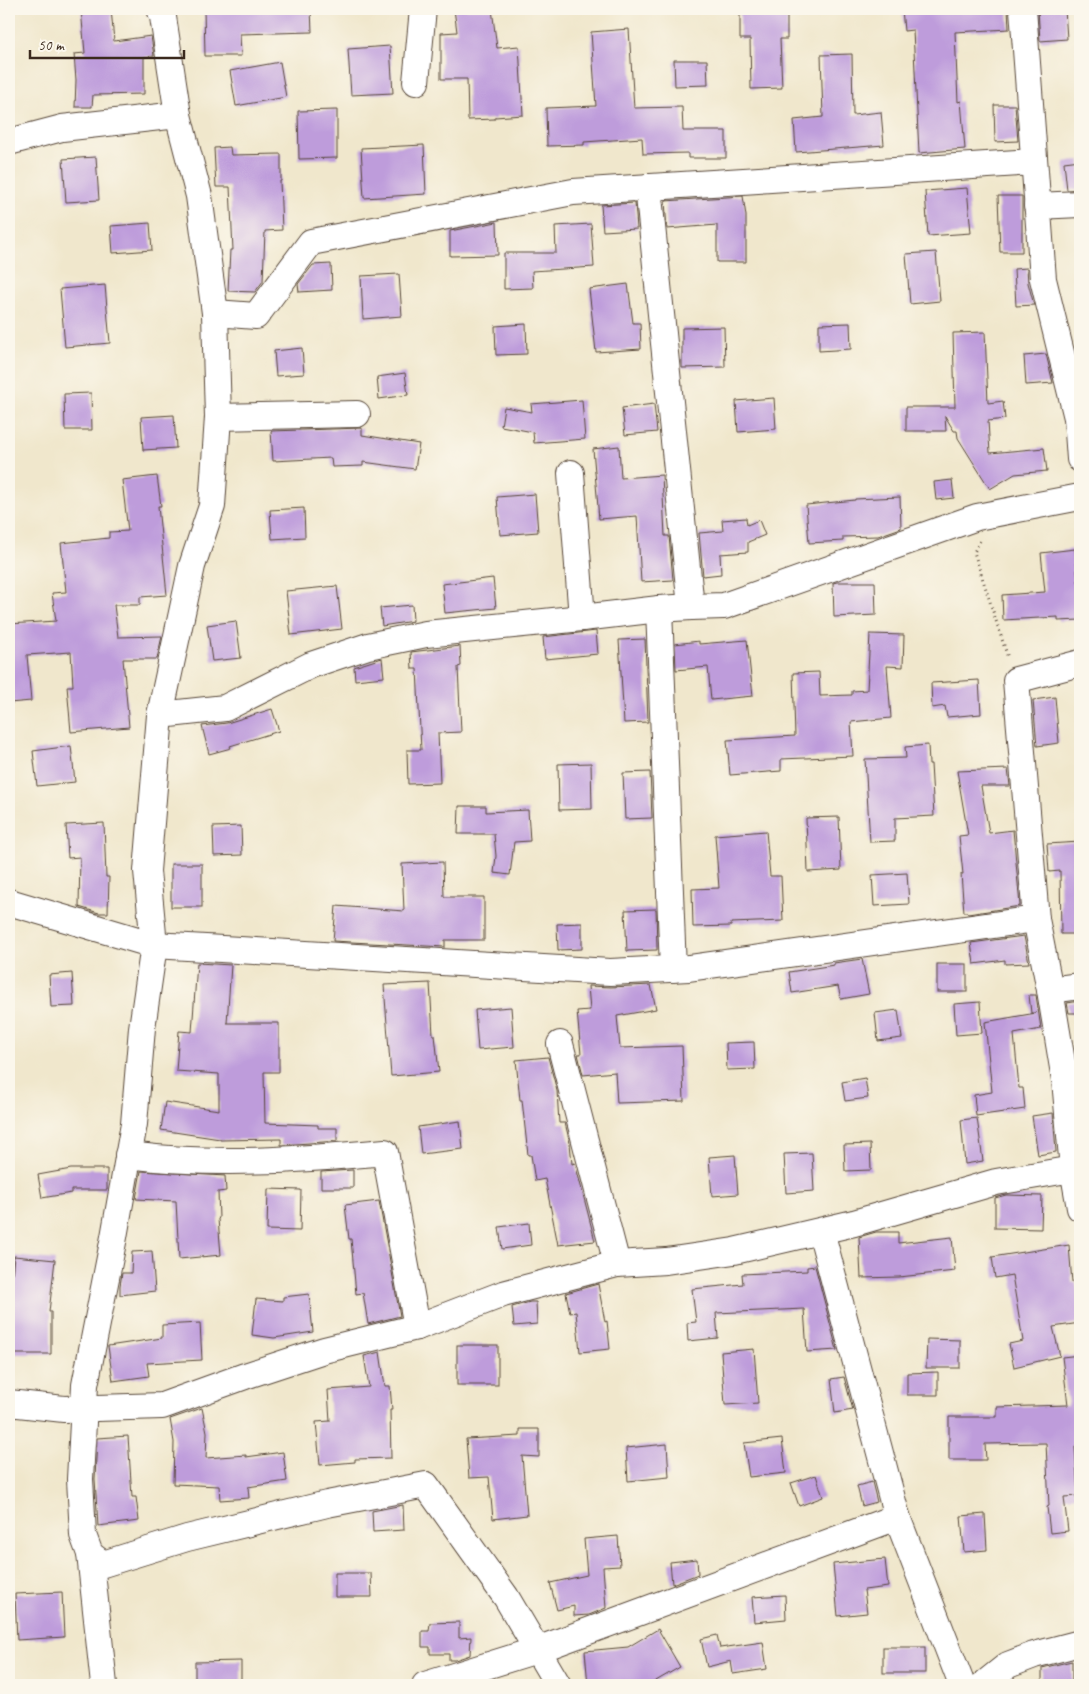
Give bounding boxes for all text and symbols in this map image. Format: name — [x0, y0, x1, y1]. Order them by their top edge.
scale bar — [30, 28, 184, 60]
text: 50 m — [38, 36, 65, 55]

